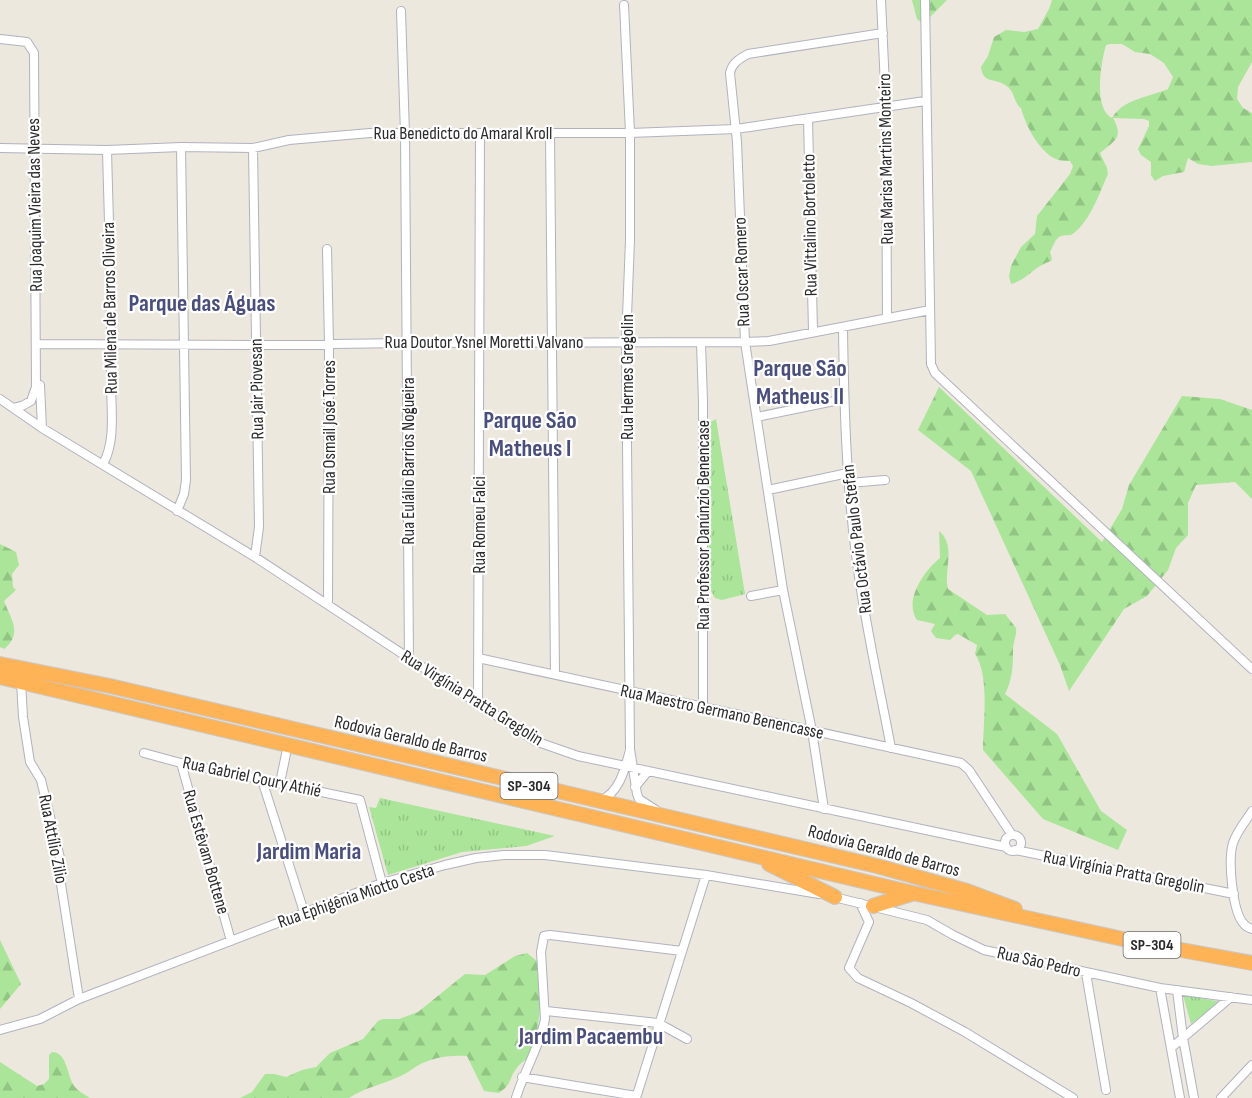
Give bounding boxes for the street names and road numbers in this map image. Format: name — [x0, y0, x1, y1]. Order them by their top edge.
street label: Rua Marisa Martins Monteiro — [874, 73, 898, 245]
street label: Rua Joaquim Vieira das Neves — [23, 118, 47, 292]
street label: Rua Benedicto do Amaral Kroll — [374, 123, 552, 144]
street label: Rua Vittalino Bortoletto — [798, 154, 822, 296]
street label: Rua Oscar Romero — [730, 217, 754, 327]
street label: Rua Milena de Barros Oliveira — [98, 222, 122, 394]
street label: Rua Hermes Gregolin — [617, 314, 638, 440]
street label: Rua Doutor Ysnel Moretti Valvano — [385, 332, 583, 353]
street label: Rua Jair Piovesan — [246, 338, 268, 440]
street label: Rua Osmail José Torres — [319, 360, 340, 494]
street label: Rua Eulálio Barrios Nogueira — [398, 377, 419, 545]
street label: Rua Professor Danúnzio Benencase — [693, 420, 714, 630]
street label: Rua Octávio Paulo Stefan — [837, 463, 877, 615]
street label: Rua Romeu Falci — [469, 476, 490, 574]
street label: Rua Virgínia Pratta Gregolin — [397, 646, 547, 750]
street label: Rua Maestro Germano Benencasse — [618, 680, 826, 744]
street label: Rodovia Geraldo de Barros — [332, 711, 490, 767]
street label: Rua Gabriel Coury Athié — [181, 752, 323, 802]
road number: SP-304 — [500, 773, 558, 799]
street label: Rua Estêvam Bottene — [178, 787, 234, 917]
street label: Rua Attílio Zilio — [34, 793, 72, 885]
street label: Rodovia Geraldo de Barros — [806, 821, 962, 881]
street label: Rua Virgínia Pratta Gregolin — [1042, 846, 1206, 898]
street label: Rua Ephigênia Miotto Cesta — [275, 859, 437, 933]
road number: SP-304 — [1124, 932, 1180, 958]
street label: Rua São Pedro — [995, 942, 1083, 982]

